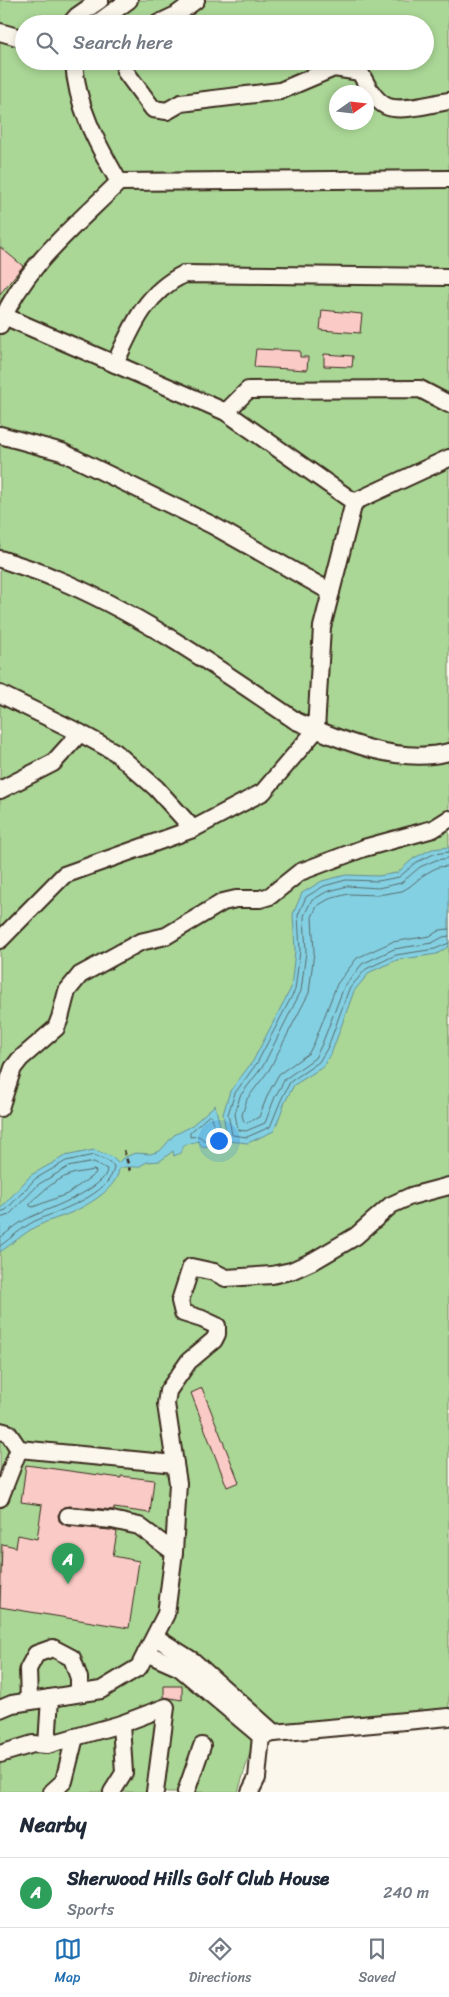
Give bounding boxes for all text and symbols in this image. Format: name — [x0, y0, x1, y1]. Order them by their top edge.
search box — [15, 15, 434, 70]
text: Search here — [73, 26, 173, 59]
icon: search — [33, 29, 61, 57]
north arrow — [329, 85, 374, 130]
your location — [206, 1128, 232, 1154]
pin: A — [52, 1543, 84, 1584]
text: Nearby — [20, 1806, 86, 1844]
text: Sherwood Hills Golf Club House — [67, 1862, 329, 1895]
text: A — [31, 1878, 41, 1907]
text: 240 m — [383, 1878, 429, 1907]
text: Sports — [67, 1895, 114, 1924]
tab: Map — [54, 1935, 82, 1990]
tab: Directions — [189, 1935, 251, 1990]
tab: Saved — [359, 1935, 395, 1990]

